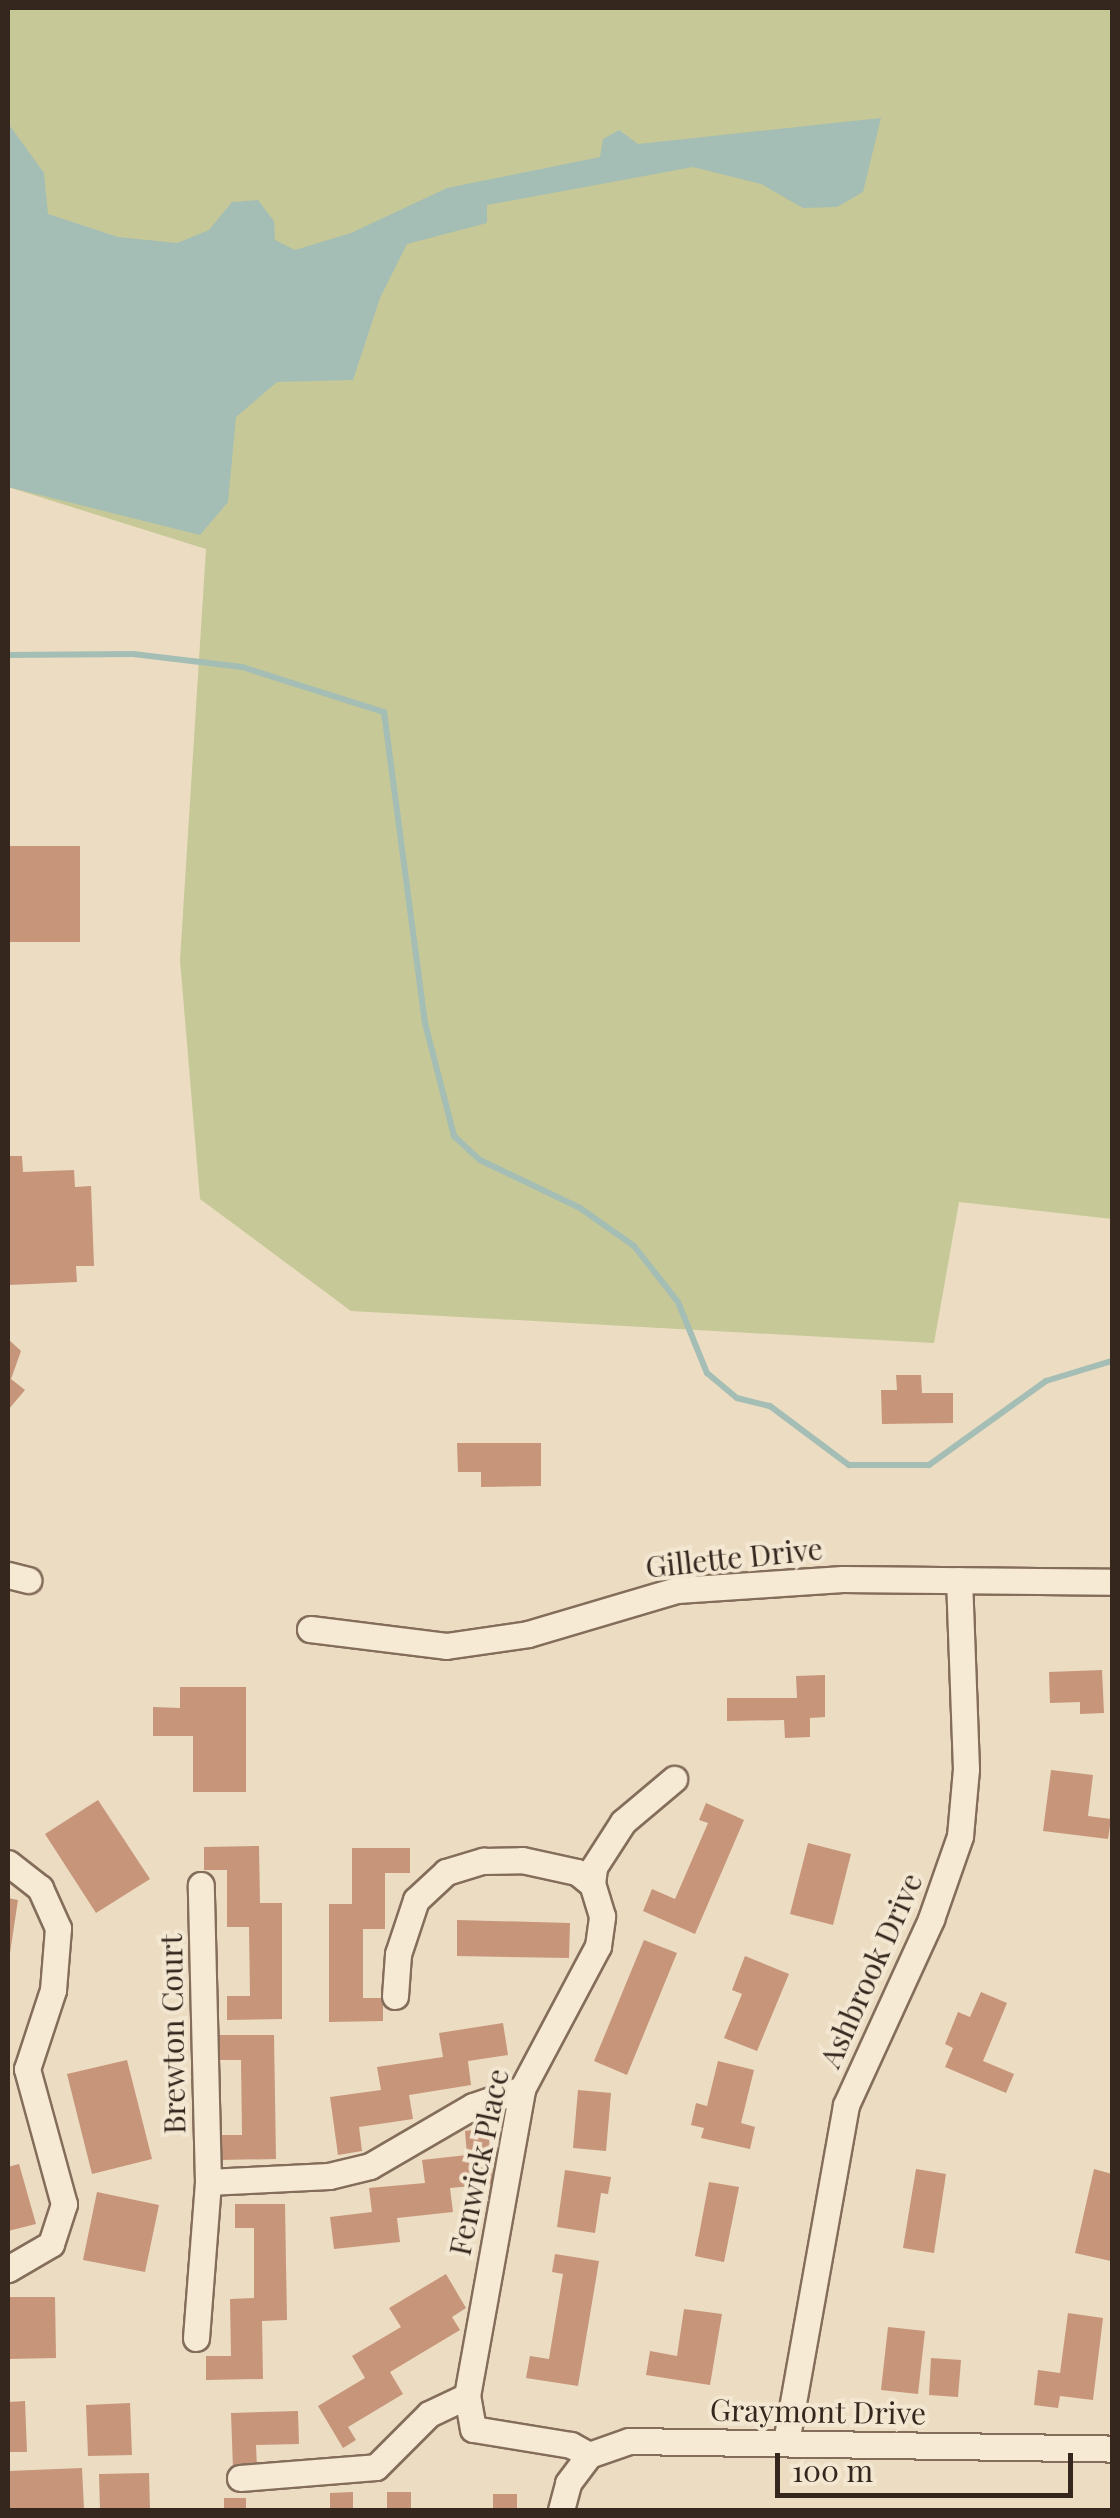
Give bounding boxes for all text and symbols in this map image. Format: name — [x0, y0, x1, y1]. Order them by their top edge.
street label: Gillette Drive — [644, 1530, 824, 1584]
street label: Ashbrook Drive — [811, 1867, 929, 2073]
street label: Brewton Court — [152, 1934, 192, 2134]
street label: Fenwick Place — [441, 2065, 515, 2259]
street label: Graymont Drive — [709, 2391, 927, 2431]
scale bar — [780, 2433, 1078, 2495]
text: 100 m — [792, 2450, 873, 2490]

